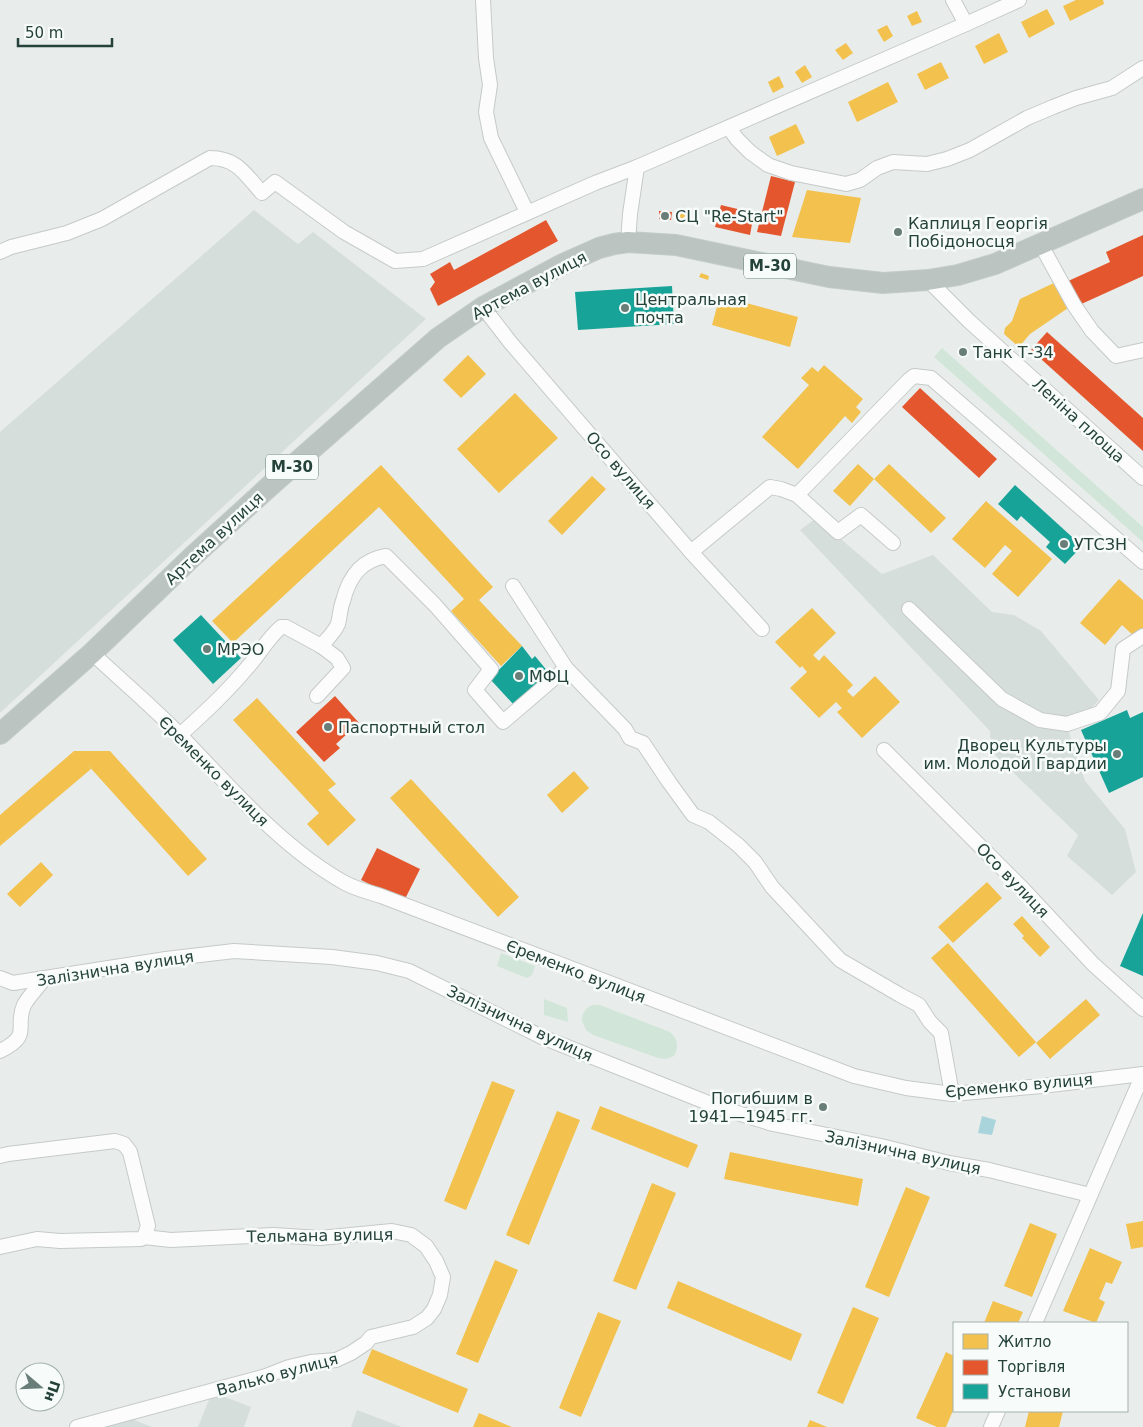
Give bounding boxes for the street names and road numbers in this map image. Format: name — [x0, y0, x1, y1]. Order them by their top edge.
street label: Артема вулиця — [469, 247, 590, 324]
road number: М-30 — [744, 254, 796, 278]
street label: Леніна площа — [1029, 374, 1129, 467]
street label: Осо вулиця — [582, 428, 659, 513]
road number: М-30 — [266, 454, 318, 480]
street label: Артема вулиця — [161, 488, 267, 589]
street label: Єременко вулиця — [155, 712, 273, 830]
street label: Осо вулиця — [972, 839, 1053, 922]
street label: Єременко вулиця — [503, 936, 648, 1007]
street label: Залізнична вулиця — [35, 947, 195, 990]
street label: Залізнична вулиця — [444, 981, 596, 1066]
street label: Єременко вулиця — [944, 1070, 1094, 1101]
street label: Залізнична вулиця — [823, 1127, 983, 1178]
street label: Тельмана вулиця — [246, 1225, 393, 1246]
street label: Валько вулиця — [214, 1349, 340, 1400]

